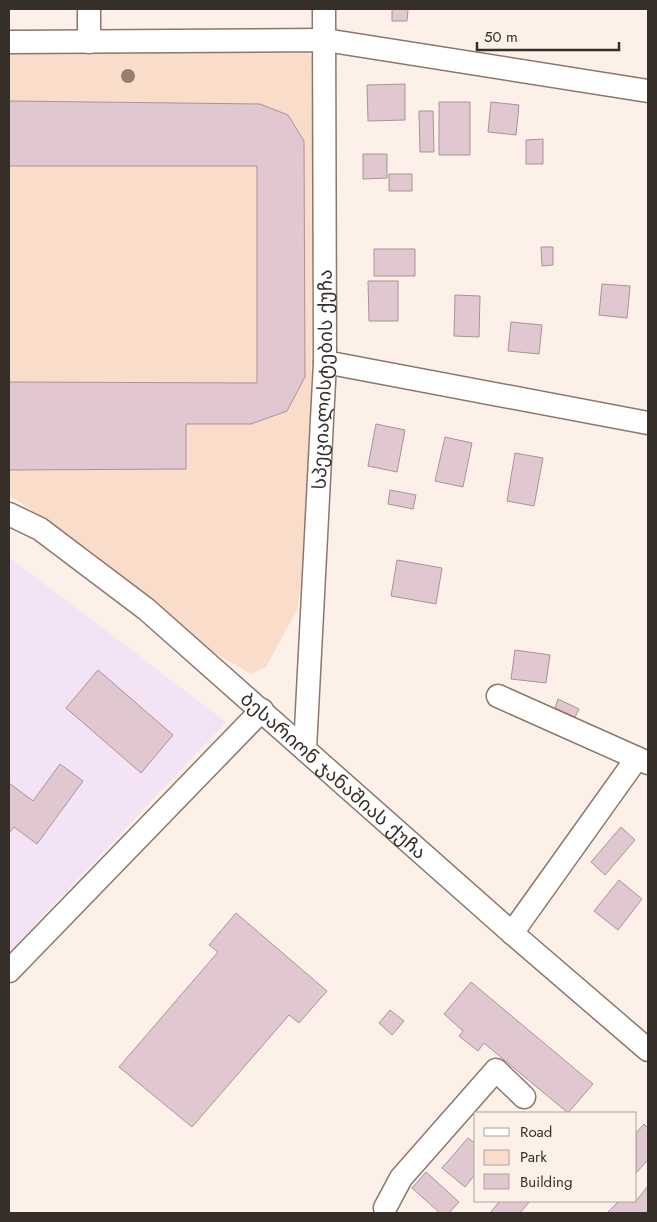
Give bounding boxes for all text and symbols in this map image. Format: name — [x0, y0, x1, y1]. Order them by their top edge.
scale bar — [477, 20, 620, 52]
text: 50 m — [484, 26, 518, 48]
street label: სპეციალისტების ქუჩა — [305, 269, 339, 490]
street label: ბესარიონ ჯანაშიას ქუჩა — [234, 686, 432, 865]
legend — [474, 1112, 637, 1202]
text: Road — [520, 1121, 552, 1143]
text: Park — [520, 1146, 547, 1168]
text: Building — [520, 1171, 572, 1193]

